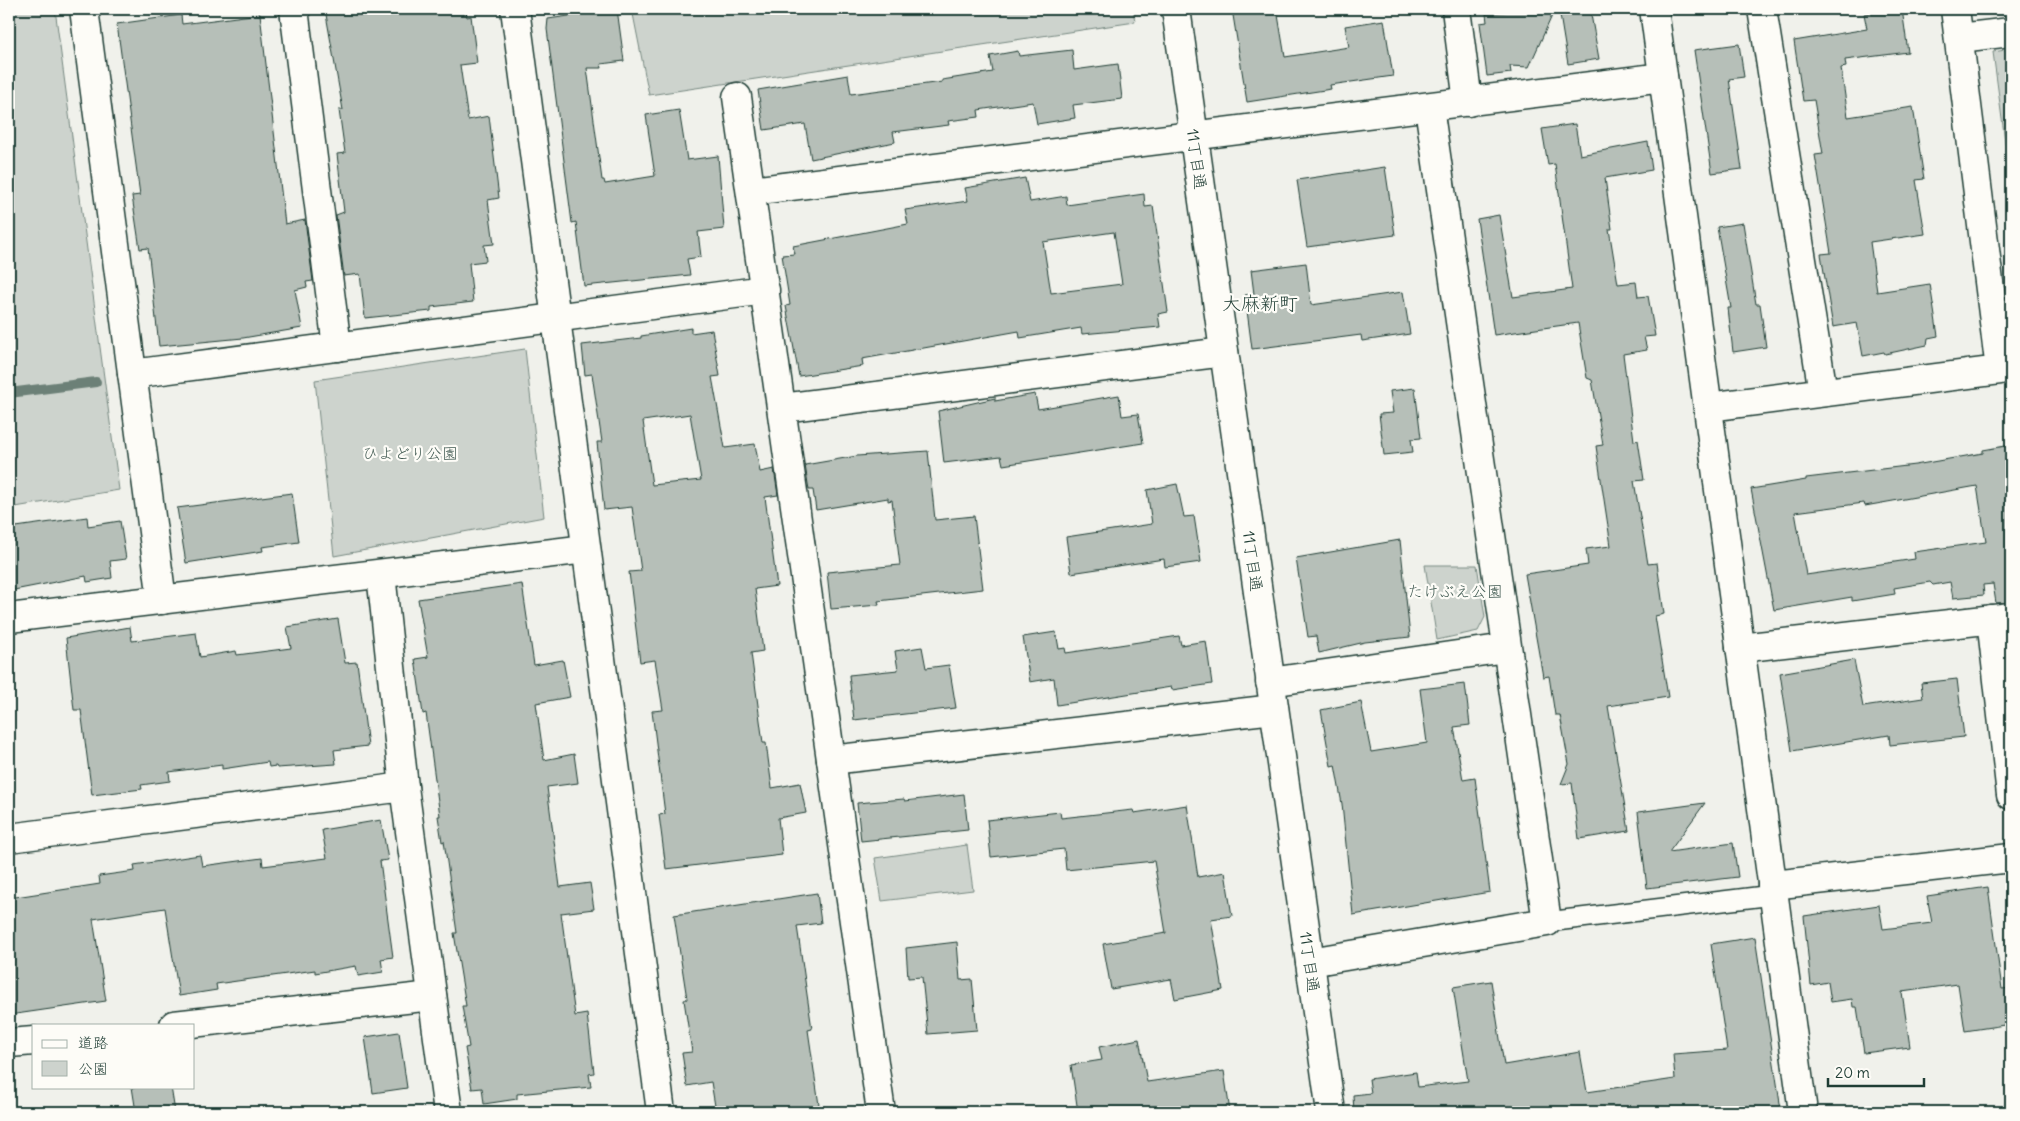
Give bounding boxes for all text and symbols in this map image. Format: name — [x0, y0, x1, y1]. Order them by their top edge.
street label: 11丁目通 — [1183, 128, 1211, 190]
district label: 大麻新町 — [1222, 291, 1298, 315]
park label: ひよどり公園 — [362, 443, 458, 463]
street label: 11丁目通 — [1239, 530, 1267, 592]
park label: たけぶえ公園 — [1407, 581, 1503, 601]
street label: 11丁目通 — [1296, 931, 1324, 993]
legend — [32, 1024, 195, 1088]
text: 道路 — [78, 1033, 108, 1052]
scale bar — [1828, 1056, 1924, 1088]
text: 公園 — [78, 1059, 108, 1078]
text: 20 m — [1835, 1063, 1870, 1082]

